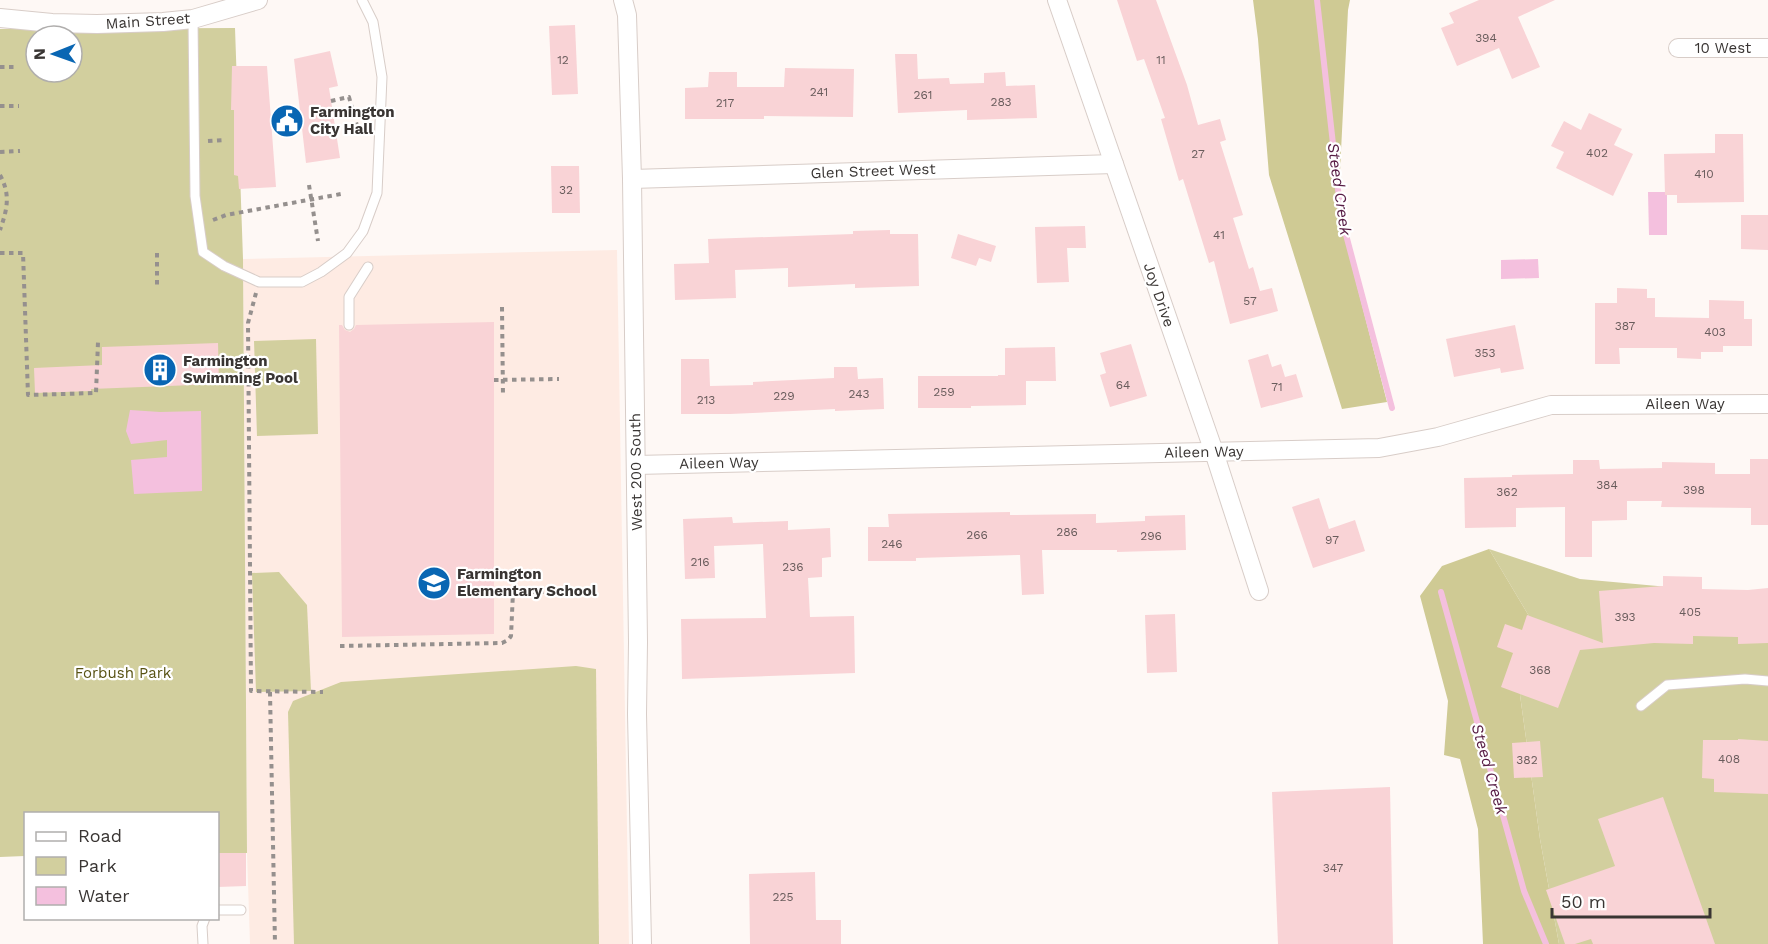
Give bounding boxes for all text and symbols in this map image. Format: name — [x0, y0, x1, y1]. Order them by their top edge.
street label: Main Street — [105, 9, 192, 33]
north arrow — [24, 24, 84, 84]
house number: 394 — [1475, 31, 1497, 45]
street label: 10 West — [1695, 39, 1752, 57]
text: N — [30, 48, 49, 60]
house number: 12 — [557, 53, 569, 67]
house number: 11 — [1156, 53, 1166, 67]
house number: 241 — [810, 85, 828, 99]
house number: 261 — [914, 88, 932, 102]
house number: 283 — [990, 95, 1012, 109]
house number: 217 — [716, 96, 734, 110]
public building icon: Farmington City Hall — [269, 103, 305, 139]
place label: Farmington City Hall — [310, 103, 395, 138]
water label: Steed Creek — [1324, 141, 1356, 238]
house number: 402 — [1586, 146, 1608, 160]
house number: 27 — [1191, 147, 1205, 161]
street label: Glen Street West — [810, 160, 937, 182]
house number: 410 — [1694, 167, 1714, 181]
house number: 32 — [559, 183, 573, 197]
house number: 41 — [1213, 228, 1225, 242]
street label: Joy Drive — [1140, 260, 1178, 330]
house number: 57 — [1243, 294, 1257, 308]
house number: 387 — [1615, 319, 1636, 333]
house number: 403 — [1704, 325, 1726, 339]
house number: 353 — [1475, 346, 1495, 360]
building icon: Farmington Swimming Pool — [142, 352, 178, 388]
place label: Farmington Swimming Pool — [183, 352, 298, 387]
house number: 64 — [1116, 378, 1130, 392]
house number: 71 — [1271, 380, 1283, 394]
house number: 259 — [933, 385, 955, 399]
house number: 243 — [849, 387, 869, 401]
house number: 229 — [773, 389, 795, 403]
house number: 213 — [697, 393, 715, 407]
street label: Aileen Way — [1645, 395, 1725, 413]
street label: West 200 South — [626, 413, 646, 531]
street label: Aileen Way — [1164, 442, 1244, 462]
street label: Aileen Way — [679, 453, 759, 473]
house number: 384 — [1596, 478, 1618, 492]
house number: 398 — [1683, 483, 1705, 497]
house number: 362 — [1496, 485, 1518, 499]
house number: 286 — [1056, 525, 1078, 539]
house number: 266 — [966, 528, 988, 542]
house number: 296 — [1140, 529, 1162, 543]
house number: 97 — [1325, 533, 1339, 547]
house number: 246 — [881, 537, 903, 551]
house number: 216 — [691, 555, 709, 569]
house number: 236 — [782, 560, 804, 574]
school or university icon: Farmington Elementary School — [416, 565, 452, 601]
place label: Farmington Elementary School — [457, 565, 597, 600]
house number: 405 — [1679, 605, 1701, 619]
house number: 393 — [1614, 610, 1636, 624]
house number: 368 — [1529, 663, 1551, 677]
park label: Forbush Park — [75, 664, 172, 682]
water label: Steed Creek — [1467, 721, 1512, 818]
house number: 408 — [1718, 752, 1740, 766]
house number: 382 — [1516, 753, 1538, 767]
legend — [24, 812, 219, 920]
text: Road — [78, 825, 122, 846]
text: Park — [78, 855, 117, 876]
house number: 347 — [1323, 861, 1343, 875]
scale bar — [1552, 881, 1710, 919]
text: Water — [78, 885, 130, 906]
house number: 225 — [773, 890, 793, 904]
text: 50 m — [1561, 891, 1606, 912]

